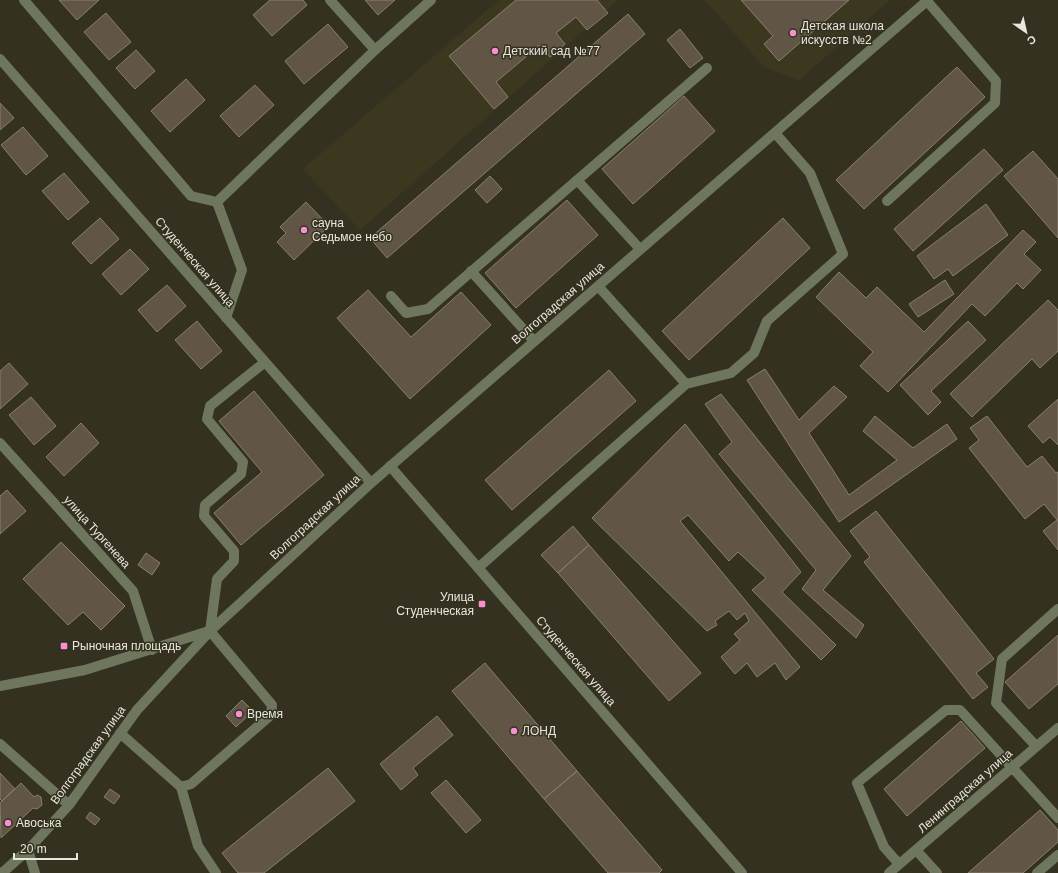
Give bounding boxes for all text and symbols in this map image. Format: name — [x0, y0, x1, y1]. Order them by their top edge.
north arrow — [1006, 12, 1046, 52]
place label: Детская школа искусств №2 — [801, 19, 884, 47]
marker: Детская школа искусств №2 — [788, 28, 798, 38]
text: С — [1025, 33, 1038, 48]
place label: Детский сад №77 — [503, 44, 600, 58]
marker: Детский сад №77 — [490, 46, 500, 56]
street label: Студенческая улица — [152, 214, 238, 310]
place label: сауна Седьмое небо — [312, 216, 392, 244]
marker: сауна Седьмое небо — [299, 225, 309, 235]
street label: Волгоградская улица — [509, 259, 607, 347]
street label: Волгоградская улица — [267, 471, 363, 562]
street label: улица Тургенева — [61, 493, 133, 571]
place label: Улица Студенческая — [396, 590, 474, 618]
marker: Улица Студенческая — [477, 599, 487, 609]
street label: Студенческая улица — [533, 613, 619, 709]
place label: Рыночная площадь — [72, 639, 181, 653]
marker: Рыночная площадь — [59, 641, 69, 651]
street label: Волгоградская улица — [48, 703, 129, 807]
place label: Время — [247, 707, 283, 721]
marker: Время — [234, 709, 244, 719]
place label: ЛОНД — [522, 724, 556, 738]
marker: ЛОНД — [509, 726, 519, 736]
street label: Ленинградская улица — [915, 746, 1015, 836]
place label: Авоська — [16, 816, 62, 830]
marker: Авоська — [3, 818, 13, 828]
scale bar — [14, 835, 77, 861]
text: 20 m — [20, 842, 47, 856]

